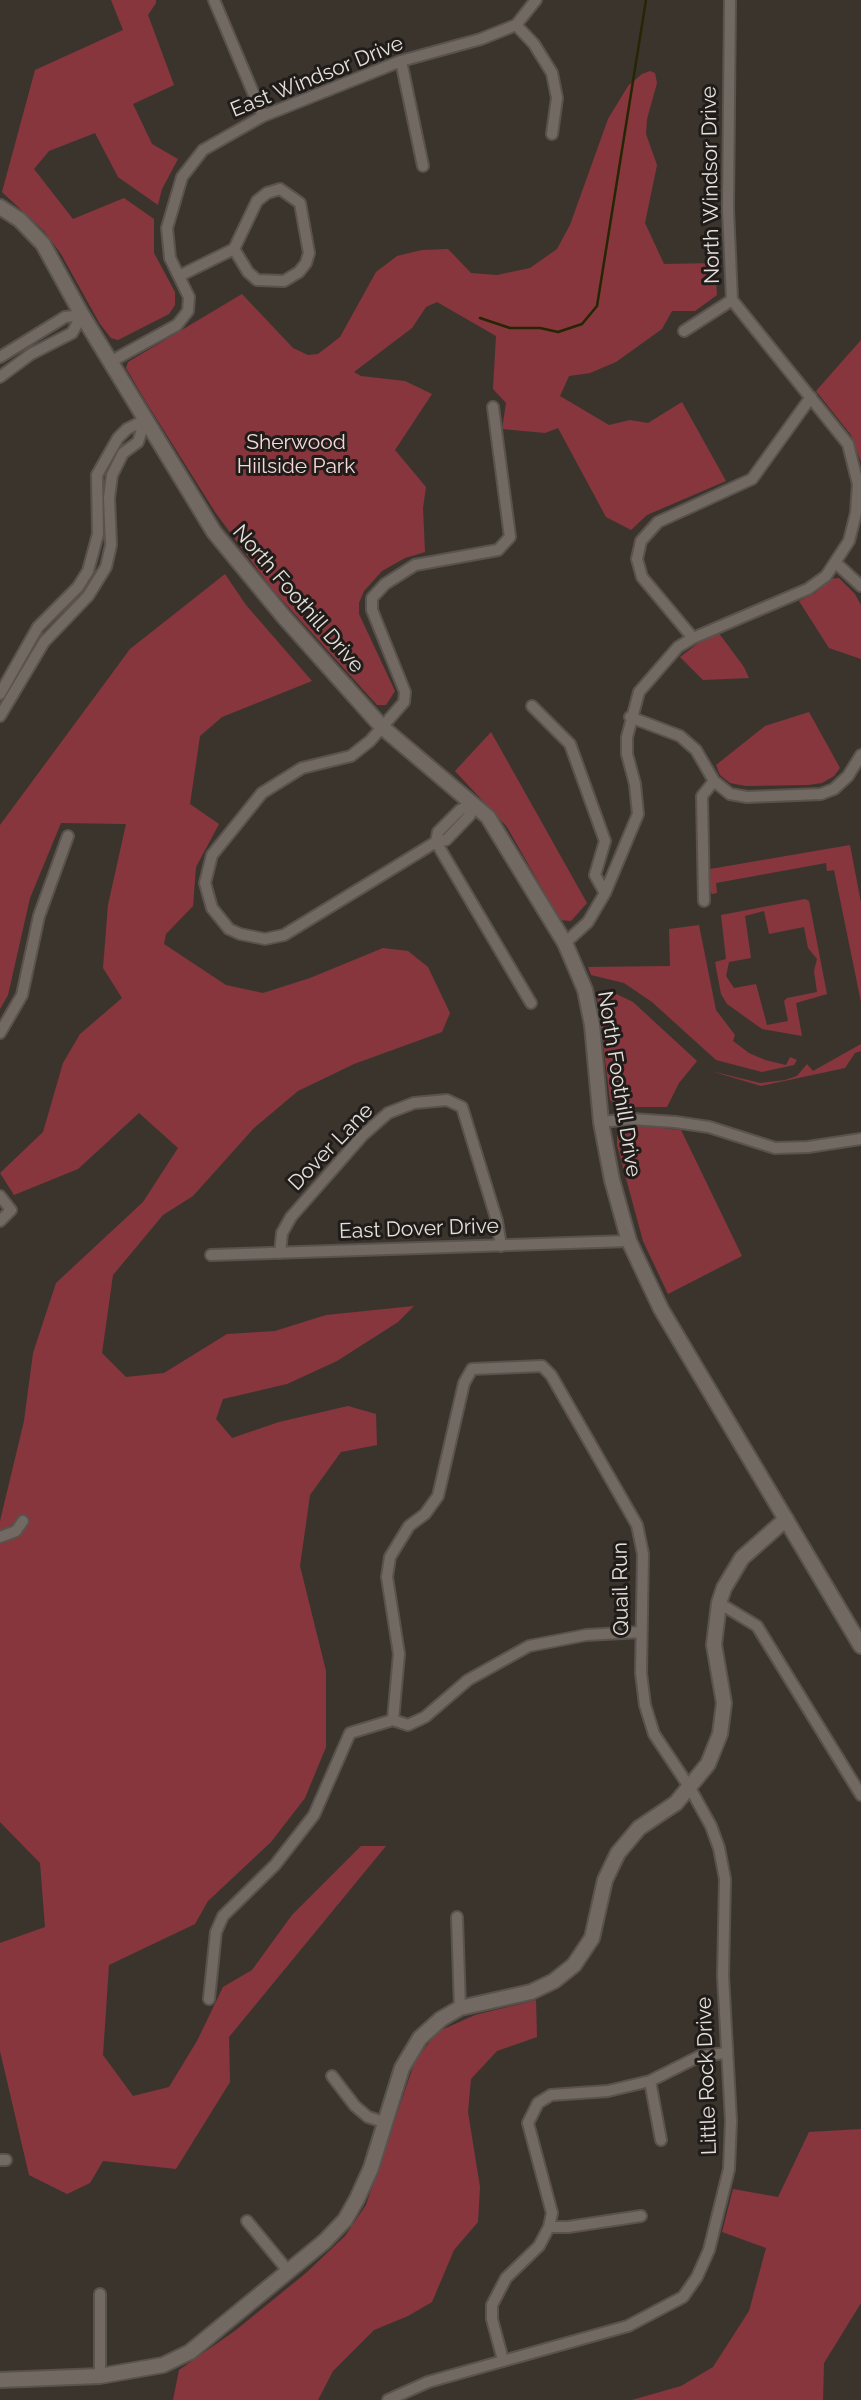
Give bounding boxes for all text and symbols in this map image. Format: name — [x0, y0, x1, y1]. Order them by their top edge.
street label: East Windsor Drive — [227, 31, 407, 123]
street label: North Windsor Drive — [697, 86, 725, 284]
park label: Sherwood Hiilside Park — [237, 430, 355, 480]
street label: North Foothill Drive — [227, 520, 369, 678]
street label: North Foothill Drive — [592, 989, 646, 1179]
street label: Dover Lane — [283, 1098, 379, 1196]
street label: East Dover Drive — [339, 1214, 499, 1244]
street label: Quail Run — [608, 1542, 634, 1636]
street label: Little Rock Drive — [692, 1996, 722, 2156]

